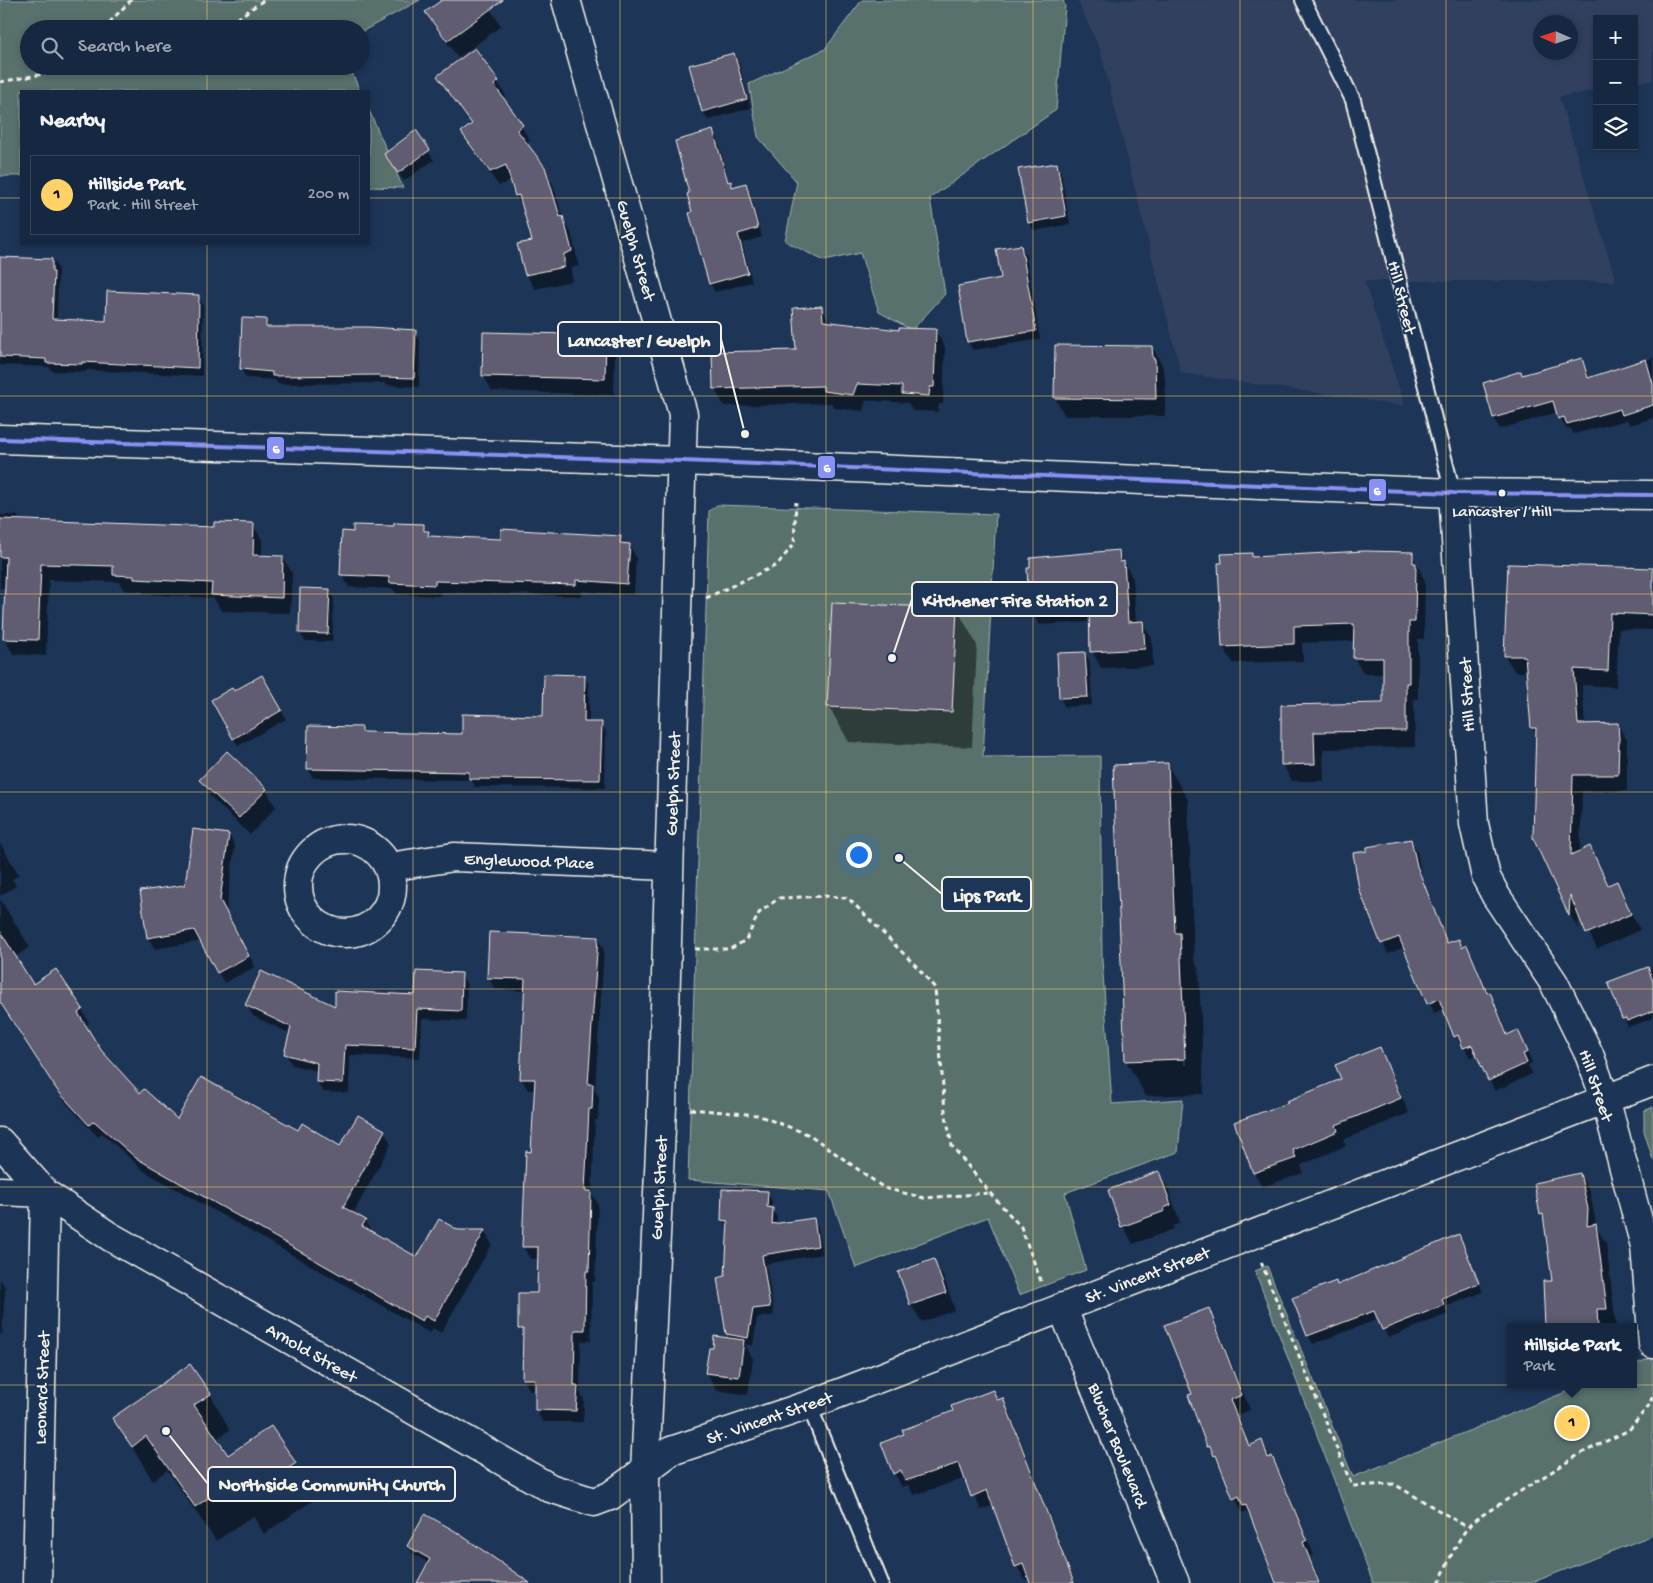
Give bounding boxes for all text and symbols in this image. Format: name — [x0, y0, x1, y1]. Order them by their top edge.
north arrow — [1533, 15, 1578, 60]
map controls — [1593, 15, 1638, 150]
button: + — [1593, 15, 1638, 60]
search box — [20, 20, 370, 75]
icon: search — [38, 34, 66, 62]
text: Search here — [78, 36, 172, 59]
button: − — [1593, 60, 1638, 105]
button: layers — [1593, 105, 1638, 150]
text: Nearby — [40, 110, 105, 135]
text: Hillside Park — [88, 174, 184, 197]
text: 1 — [54, 186, 60, 205]
text: 200 m — [308, 186, 349, 205]
text: Park · Hill Street — [88, 197, 197, 216]
street label: Guelph Street — [610, 198, 659, 305]
street label: Hill Street — [1381, 259, 1420, 338]
callout: Lancaster / Guelph — [558, 322, 721, 356]
text: Lancaster / Guelph — [568, 331, 711, 354]
line badge: 6 — [266, 436, 285, 460]
text: 6 — [272, 442, 280, 459]
line badge: 6 — [817, 455, 836, 479]
text: 6 — [823, 461, 831, 478]
line badge: 6 — [1368, 478, 1387, 502]
text: 6 — [1373, 484, 1381, 501]
marker: Lancaster / Hill — [1497, 488, 1507, 498]
place label: Lancaster / Hill — [1452, 503, 1552, 523]
callout: Kitchener Fire Station 2 — [912, 582, 1117, 616]
text: Kitchener Fire Station 2 — [921, 591, 1108, 614]
street label: Hill Street — [1456, 656, 1481, 733]
street label: Guelph Street — [662, 730, 687, 836]
your location — [846, 842, 872, 868]
street label: Englewood Place — [464, 850, 595, 875]
callout: Lips Park — [942, 877, 1031, 911]
text: Lips Park — [953, 886, 1024, 909]
street label: Hill Street — [1573, 1047, 1617, 1126]
street label: Guelph Street — [647, 1134, 674, 1241]
street label: St. Vincent Street — [1083, 1242, 1215, 1310]
street label: Arnold Street — [261, 1320, 361, 1389]
popup — [1507, 1323, 1637, 1388]
street label: Leonard Street — [31, 1330, 56, 1445]
text: Hillside Park — [1524, 1335, 1620, 1358]
text: Park — [1524, 1358, 1554, 1377]
street label: Blucher Boulevard — [1082, 1380, 1152, 1513]
street label: St. Vincent Street — [704, 1387, 837, 1451]
pin: 1 — [1556, 1404, 1588, 1442]
callout: Northside Community Church — [208, 1467, 455, 1501]
text: Northside Community Church — [218, 1475, 446, 1498]

